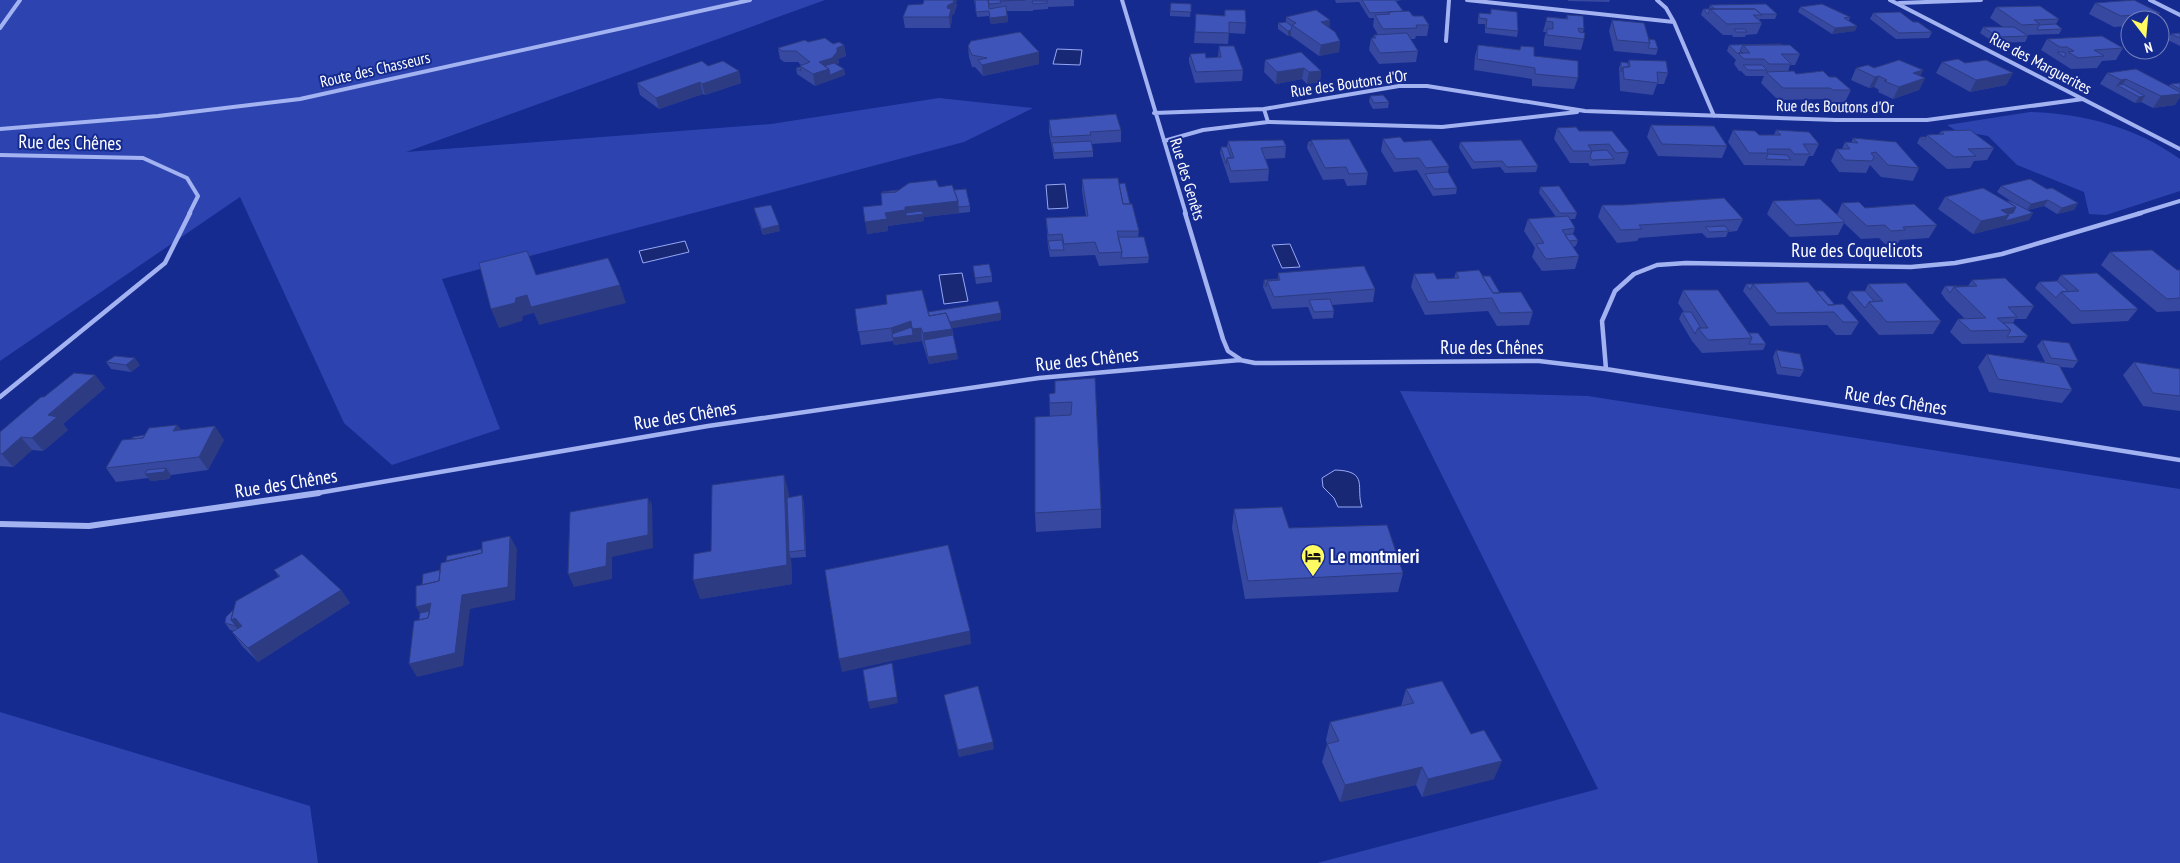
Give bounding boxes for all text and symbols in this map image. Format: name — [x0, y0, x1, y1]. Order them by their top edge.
north arrow — [2120, 10, 2170, 60]
street label: Rue des Marguerites — [1987, 28, 2095, 98]
text: N — [2142, 38, 2155, 57]
street label: Route des Chasseurs — [318, 47, 432, 91]
street label: Rue des Boutons d'Or — [1289, 65, 1409, 101]
street label: Rue des Boutons d'Or — [1776, 95, 1895, 117]
street label: Rue des Chênes — [18, 129, 122, 155]
street label: Rue des Genêts — [1166, 135, 1210, 223]
street label: Rue des Coquelicots — [1791, 238, 1923, 262]
street label: Rue des Chênes — [1440, 335, 1544, 359]
street label: Rue des Chênes — [1034, 342, 1140, 376]
street label: Rue des Chênes — [1843, 380, 1949, 420]
street label: Rue des Chênes — [632, 395, 738, 435]
street label: Rue des Chênes — [233, 463, 339, 503]
hotel icon: Le montmieri — [1300, 543, 1326, 577]
place label: Le montmieri — [1330, 544, 1420, 568]

